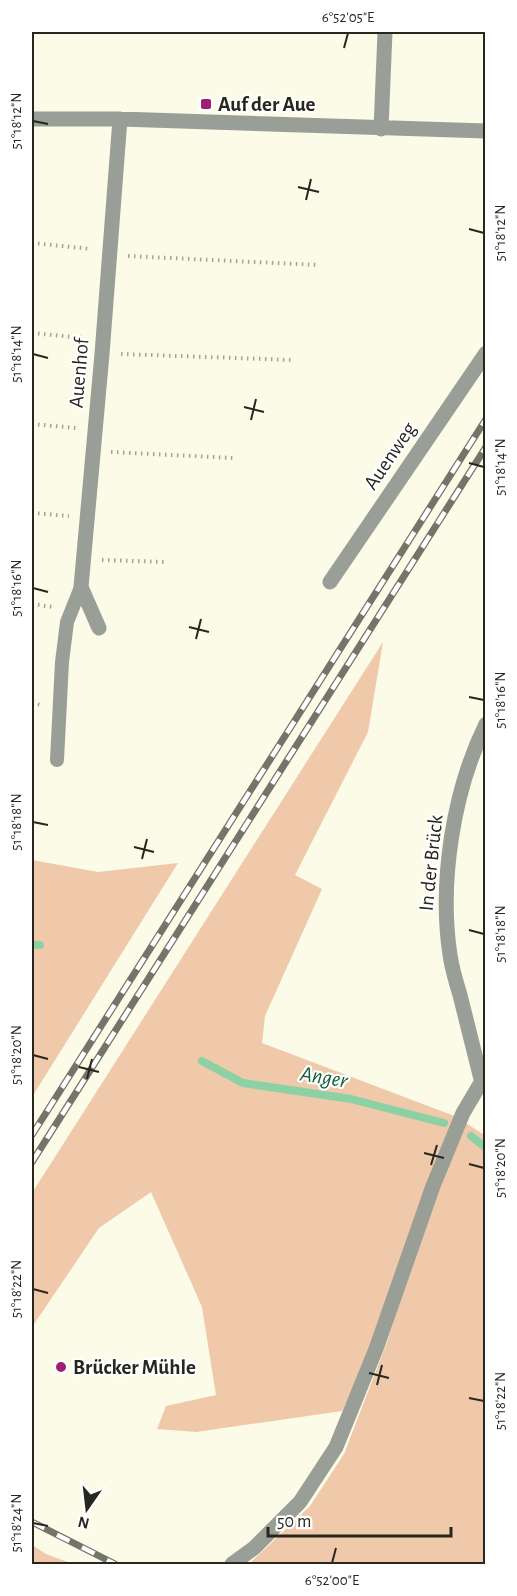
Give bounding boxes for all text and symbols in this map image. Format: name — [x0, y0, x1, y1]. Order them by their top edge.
text: 6°52'05"E — [322, 10, 374, 25]
text: 51°18'12"N — [9, 92, 24, 150]
place label: Auf der Aue — [218, 94, 316, 115]
marker: Auf der Aue — [199, 97, 213, 111]
text: 51°18'12"N — [493, 204, 508, 262]
text: 51°18'14"N — [9, 325, 24, 383]
street label: Auenhof — [65, 336, 93, 409]
street label: Auenweg — [360, 418, 420, 493]
text: 51°18'14"N — [493, 438, 508, 496]
text: 51°18'16"N — [9, 559, 24, 617]
text: 51°18'16"N — [493, 671, 508, 729]
text: 51°18'18"N — [9, 793, 24, 851]
street label: In der Brück — [416, 813, 447, 912]
text: 51°18'18"N — [493, 905, 508, 963]
text: 51°18'20"N — [9, 1025, 24, 1085]
water label: Anger — [298, 1062, 350, 1092]
text: 51°18'20"N — [493, 1138, 508, 1198]
text: 51°18'22"N — [9, 1260, 24, 1318]
place label: Brücker Mühle — [73, 1357, 196, 1378]
marker: Brücker Mühle — [54, 1360, 68, 1374]
text: 51°18'22"N — [493, 1372, 508, 1430]
north arrow — [57, 1479, 117, 1539]
text: 51°18'24"N — [9, 1493, 24, 1553]
scale bar — [268, 1500, 451, 1538]
text: N — [76, 1513, 91, 1532]
text: 50 m — [277, 1513, 311, 1531]
text: 6°52'00"E — [305, 1573, 359, 1588]

